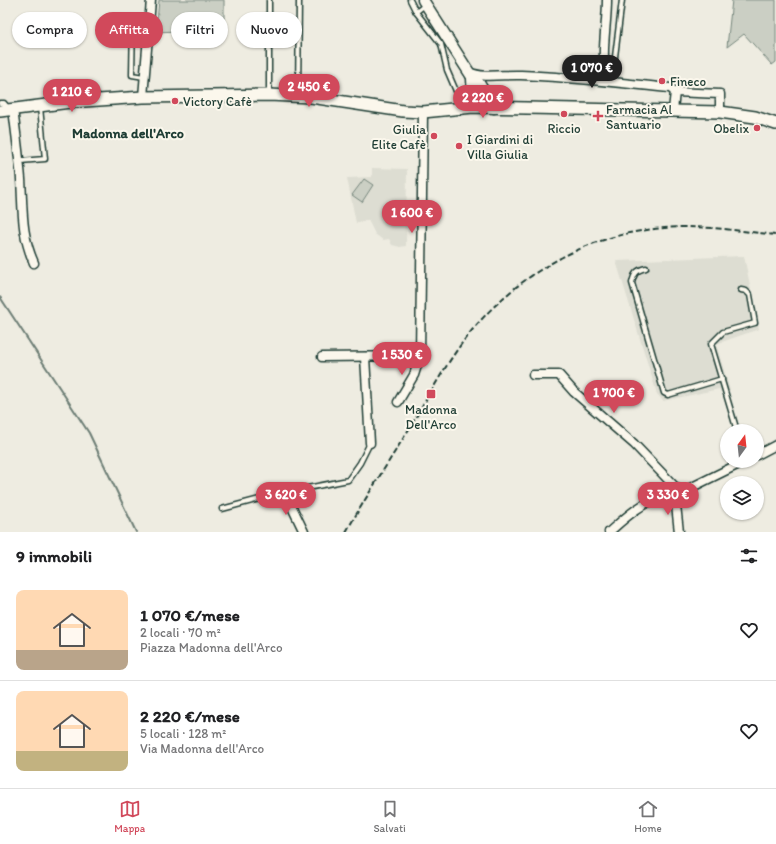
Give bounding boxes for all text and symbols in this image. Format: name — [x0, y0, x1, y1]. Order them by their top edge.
chip: Compra — [12, 12, 87, 48]
chip: Affitta — [95, 12, 163, 48]
chip: Filtri — [171, 12, 228, 48]
chip: Nuovo — [236, 12, 302, 48]
pin: 1 070 € — [555, 55, 629, 89]
text: 1 070 € — [571, 60, 613, 75]
pin: 2 450 € — [272, 74, 346, 108]
place label: Fineco — [670, 74, 706, 89]
marker: Fineco — [657, 76, 667, 86]
pin: 1 210 € — [35, 79, 109, 113]
text: 2 450 € — [288, 79, 330, 94]
text: 1 210 € — [52, 84, 92, 99]
pin: 2 220 € — [446, 85, 520, 119]
text: 2 220 € — [462, 90, 504, 105]
place label: Victory Cafè — [183, 94, 252, 109]
marker: Victory Cafè — [170, 96, 180, 106]
place label: Farmacia Al Santuario — [606, 102, 672, 132]
marker: Riccio — [559, 109, 569, 119]
marker: Farmacia Al Santuario — [593, 111, 603, 121]
place label: Riccio — [547, 121, 581, 136]
place label: Obelix — [713, 121, 750, 136]
place label: Giulia Elite Cafè — [372, 122, 426, 152]
marker: Obelix — [752, 123, 762, 133]
district label: Madonna dell'Arco — [72, 125, 184, 142]
marker: Giulia Elite Cafè — [429, 131, 439, 141]
place label: I Giardini di Villa Giulia — [467, 132, 533, 162]
marker: I Giardini di Villa Giulia — [454, 141, 464, 151]
pin: 1 600 € — [375, 200, 449, 234]
text: 1 600 € — [391, 205, 433, 220]
pin: 1 530 € — [365, 342, 439, 376]
text: 1 530 € — [381, 347, 423, 362]
pin: 1 700 € — [577, 380, 651, 414]
text: 1 700 € — [593, 385, 635, 400]
marker: Madonna Dell'Arco — [425, 388, 437, 400]
place label: Madonna Dell'Arco — [405, 402, 457, 432]
north arrow — [720, 424, 764, 468]
map controls — [720, 424, 764, 520]
button: layers — [720, 476, 764, 520]
pin: 3 620 € — [249, 482, 323, 516]
pin: 3 330 € — [631, 482, 705, 516]
text: 3 620 € — [265, 487, 307, 502]
text: 3 330 € — [647, 487, 689, 502]
icon: filters — [738, 545, 760, 567]
text: 9 immobili — [16, 546, 92, 566]
text: 1 070 €/mese — [140, 605, 240, 625]
icon: home — [48, 606, 96, 654]
icon: heart — [738, 619, 760, 641]
text: 2 locali · 70 m² — [140, 625, 221, 640]
text: Piazza Madonna dell'Arco — [140, 640, 283, 655]
text: 2 220 €/mese — [140, 706, 240, 726]
icon: home — [48, 707, 96, 755]
icon: heart — [738, 720, 760, 742]
text: 5 locali · 128 m² — [140, 726, 226, 741]
text: Via Madonna dell'Arco — [140, 741, 264, 756]
tab: Mappa — [114, 798, 145, 835]
tab: Salvati — [373, 798, 406, 835]
tab: Home — [634, 798, 662, 835]

